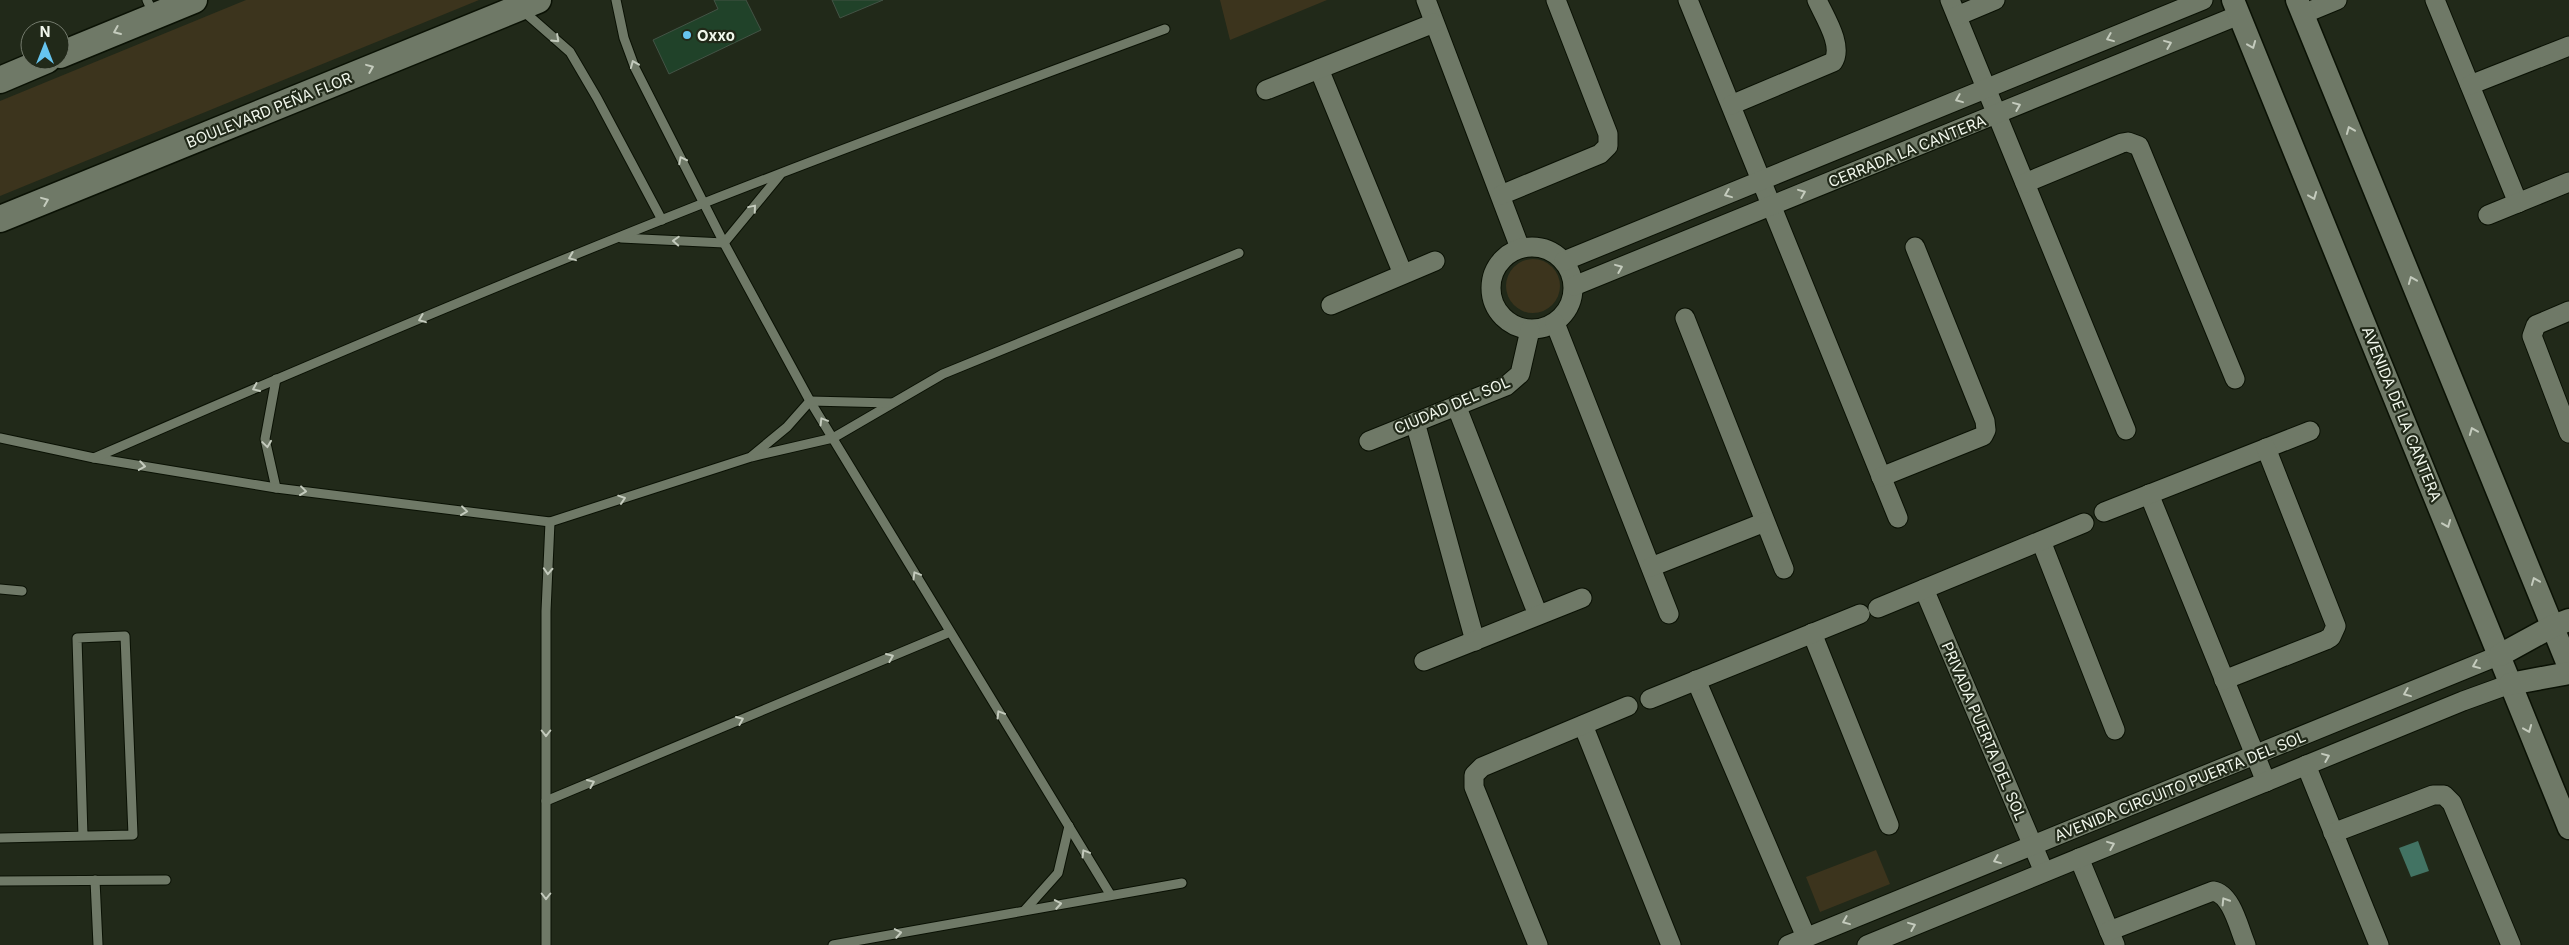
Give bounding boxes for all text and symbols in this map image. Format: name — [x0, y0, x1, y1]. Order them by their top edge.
north arrow — [20, 20, 70, 70]
text: N — [40, 23, 50, 40]
one-way arrow — [113, 25, 122, 35]
place label: Oxxo — [697, 26, 735, 45]
marker: Oxxo — [681, 29, 693, 41]
one-way arrow — [2106, 32, 2114, 42]
one-way arrow — [550, 33, 559, 42]
one-way arrow — [2163, 40, 2172, 50]
one-way arrow — [2245, 40, 2256, 49]
one-way arrow — [630, 60, 640, 69]
one-way arrow — [365, 64, 374, 74]
street label: BOULEVARD PEÑA FLOR — [183, 68, 355, 152]
one-way arrow — [1955, 93, 1964, 104]
one-way arrow — [2012, 101, 2021, 112]
street label: CERRADA LA CANTERA — [1825, 111, 1989, 191]
one-way arrow — [2346, 126, 2356, 135]
one-way arrow — [678, 156, 688, 165]
one-way arrow — [1724, 188, 1732, 198]
one-way arrow — [1797, 189, 1806, 200]
one-way arrow — [2307, 191, 2317, 200]
one-way arrow — [40, 196, 49, 207]
one-way arrow — [748, 205, 756, 214]
one-way arrow — [671, 235, 679, 246]
one-way arrow — [569, 251, 577, 261]
one-way arrow — [1614, 263, 1623, 274]
one-way arrow — [2407, 276, 2418, 285]
one-way arrow — [418, 312, 427, 323]
street label: AVENIDA DE LA CANTERA — [2358, 324, 2446, 504]
street label: CIUDAD DEL SOL — [1391, 372, 1513, 438]
one-way arrow — [252, 381, 261, 392]
one-way arrow — [819, 417, 829, 426]
one-way arrow — [2469, 427, 2479, 435]
one-way arrow — [261, 441, 272, 449]
one-way arrow — [138, 460, 146, 471]
one-way arrow — [299, 485, 307, 496]
one-way arrow — [617, 494, 626, 504]
one-way arrow — [460, 505, 468, 516]
one-way arrow — [2441, 520, 2451, 528]
one-way arrow — [542, 567, 553, 575]
one-way arrow — [912, 571, 922, 580]
one-way arrow — [2530, 577, 2541, 586]
street label: PRIVADA PUERTA DEL SOL — [1938, 639, 2030, 823]
one-way arrow — [885, 652, 894, 663]
one-way arrow — [2472, 659, 2481, 669]
one-way arrow — [2403, 687, 2412, 697]
one-way arrow — [997, 710, 1007, 719]
one-way arrow — [735, 715, 744, 726]
one-way arrow — [2523, 725, 2533, 733]
street label: AVENIDA CIRCUITO PUERTA DEL SOL — [2052, 727, 2308, 845]
one-way arrow — [541, 730, 551, 737]
one-way arrow — [2321, 752, 2330, 763]
one-way arrow — [586, 778, 594, 788]
one-way arrow — [2106, 841, 2115, 851]
one-way arrow — [1081, 849, 1091, 858]
one-way arrow — [1993, 854, 2002, 864]
one-way arrow — [541, 892, 551, 900]
one-way arrow — [2222, 897, 2232, 906]
one-way arrow — [1054, 899, 1062, 909]
one-way arrow — [1842, 915, 1851, 925]
one-way arrow — [1907, 922, 1916, 933]
one-way arrow — [894, 928, 903, 939]

